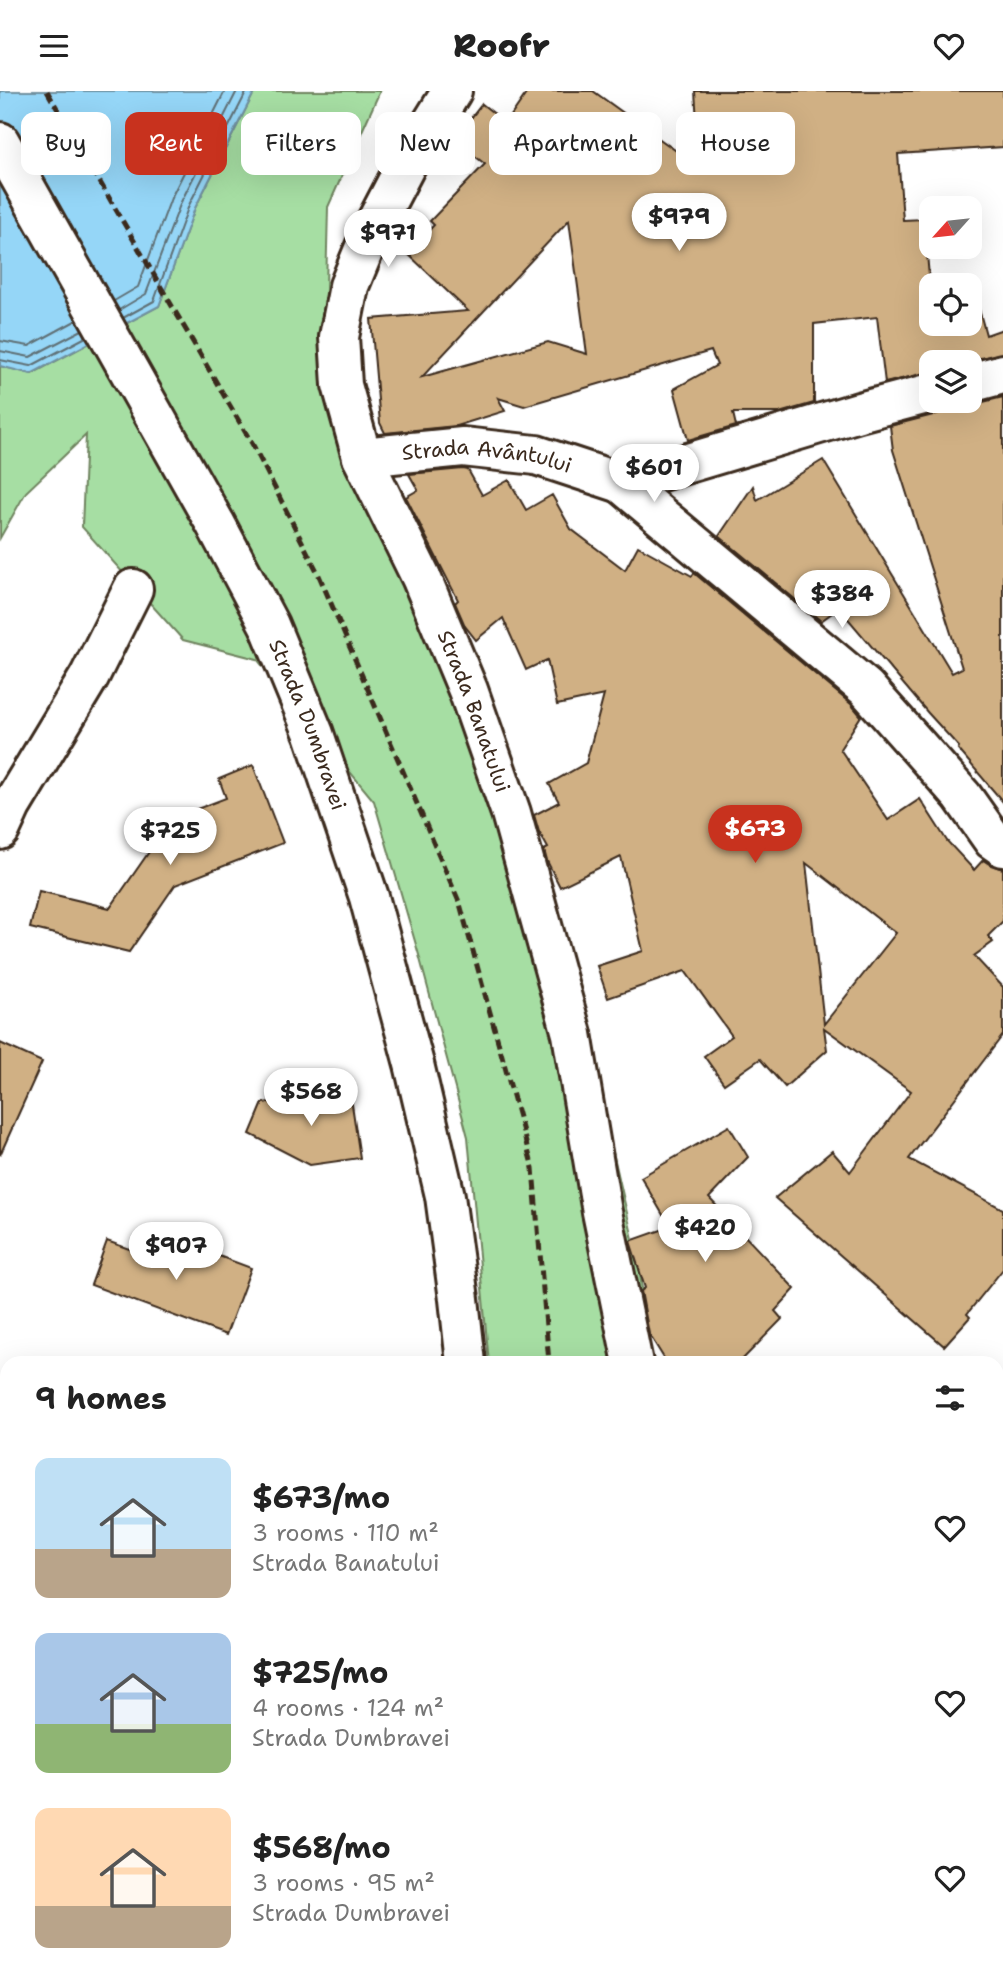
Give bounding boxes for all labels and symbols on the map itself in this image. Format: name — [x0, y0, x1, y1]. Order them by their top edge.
pin: $979 — [638, 193, 720, 253]
north arrow — [919, 196, 982, 259]
pin: $971 — [347, 209, 429, 269]
street label: Strada Avântului — [400, 432, 576, 480]
pin: $601 — [613, 445, 695, 504]
pin: $384 — [801, 571, 883, 630]
street label: Strada Banatului — [431, 626, 517, 796]
street label: Strada Dumbravei — [262, 635, 353, 814]
pin: $673 — [714, 805, 796, 865]
pin: $725 — [129, 807, 211, 867]
pin: $568 — [270, 1069, 352, 1128]
pin: $420 — [664, 1205, 746, 1264]
pin: $907 — [135, 1223, 217, 1282]

